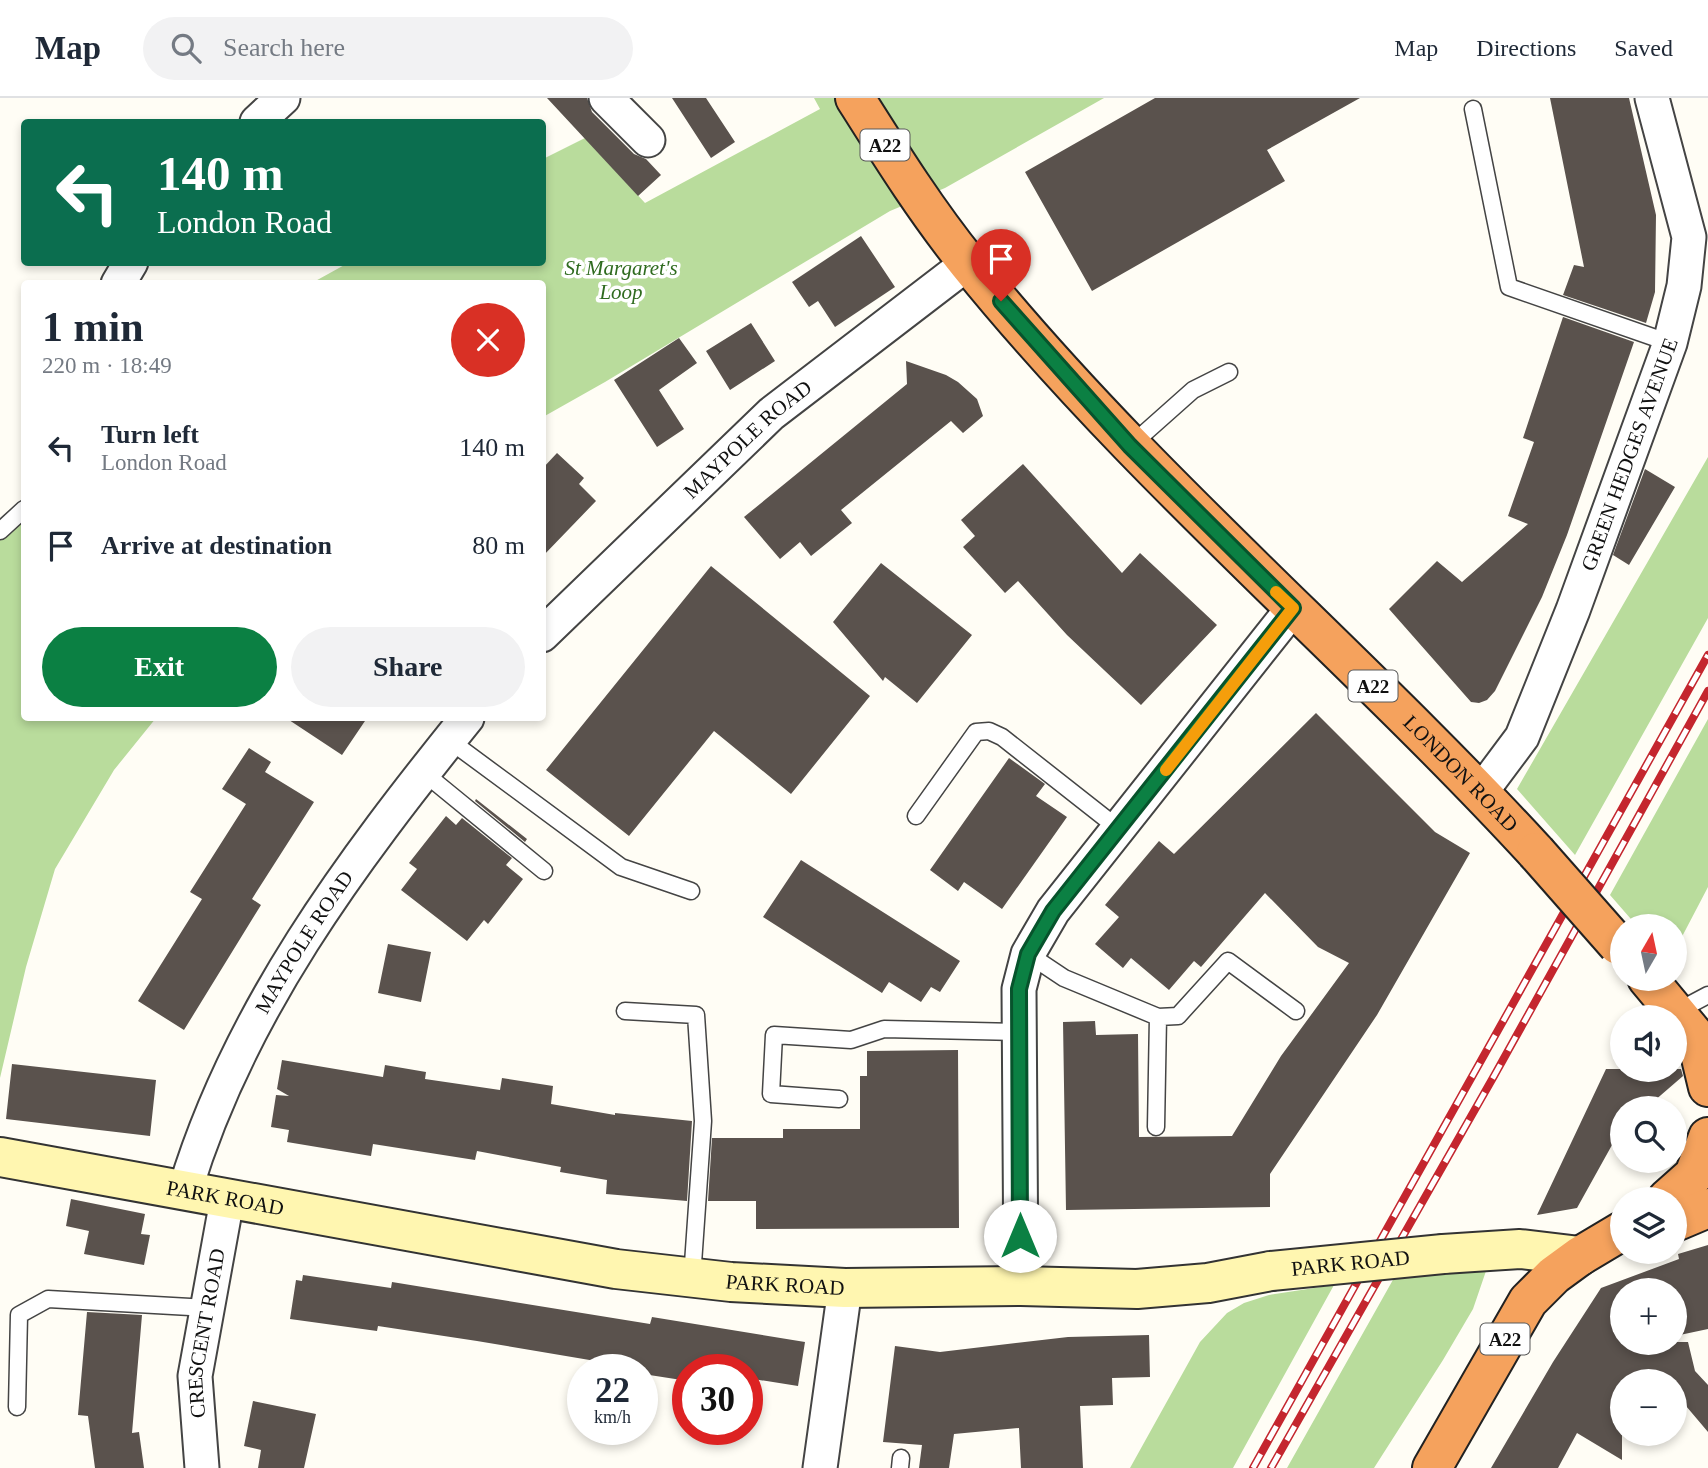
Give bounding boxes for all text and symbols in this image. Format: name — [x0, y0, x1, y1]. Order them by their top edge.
search box — [143, 17, 633, 80]
icon: search — [167, 29, 205, 67]
text: Map — [35, 30, 101, 66]
text: Search here — [223, 33, 345, 62]
text: Map — [1394, 35, 1438, 61]
text: Directions — [1476, 35, 1576, 61]
text: Saved — [1614, 35, 1673, 61]
road number: A22 — [860, 130, 910, 160]
text: 140 m — [157, 146, 284, 201]
icon: left — [42, 147, 133, 238]
text: London Road — [157, 204, 332, 240]
pin — [971, 229, 1031, 301]
icon: arrive — [982, 240, 1020, 278]
park label: St Margaret's Loop — [564, 256, 678, 304]
button: close — [451, 303, 525, 377]
text: 1 min — [42, 304, 144, 350]
street label: GREEN HEDGES AVENUE — [1576, 335, 1683, 574]
text: 220 m · 18:49 — [42, 353, 172, 378]
street label: MAYPOLE ROAD — [679, 375, 816, 504]
text: Turn left — [101, 420, 199, 449]
icon: left — [42, 429, 80, 467]
text: 140 m — [459, 433, 525, 462]
text: London Road — [101, 450, 227, 475]
icon: arrive — [42, 527, 80, 565]
text: Arrive at destination — [101, 531, 332, 560]
text: 80 m — [472, 531, 525, 560]
button: Exit — [42, 627, 277, 707]
button: Share — [291, 627, 525, 707]
road number: A22 — [1348, 670, 1398, 702]
street label: LONDON ROAD — [1399, 710, 1523, 837]
street label: MAYPOLE ROAD — [250, 866, 358, 1018]
north arrow — [1610, 914, 1687, 990]
map controls — [1610, 914, 1687, 1446]
button: sound — [1610, 1005, 1687, 1082]
button: search — [1610, 1096, 1687, 1173]
street label: PARK ROAD — [165, 1176, 286, 1220]
button: layers — [1610, 1187, 1687, 1264]
position arrow — [983, 1199, 1057, 1273]
street label: PARK ROAD — [1290, 1245, 1411, 1281]
street label: CRESCENT ROAD — [183, 1246, 230, 1419]
street label: PARK ROAD — [724, 1269, 845, 1300]
button: + — [1610, 1278, 1687, 1355]
road number: A22 — [1480, 1324, 1530, 1354]
speed limit sign: 30 — [672, 1354, 763, 1445]
button: − — [1610, 1369, 1687, 1446]
text: 22 — [595, 1371, 630, 1410]
text: km/h — [594, 1407, 631, 1427]

